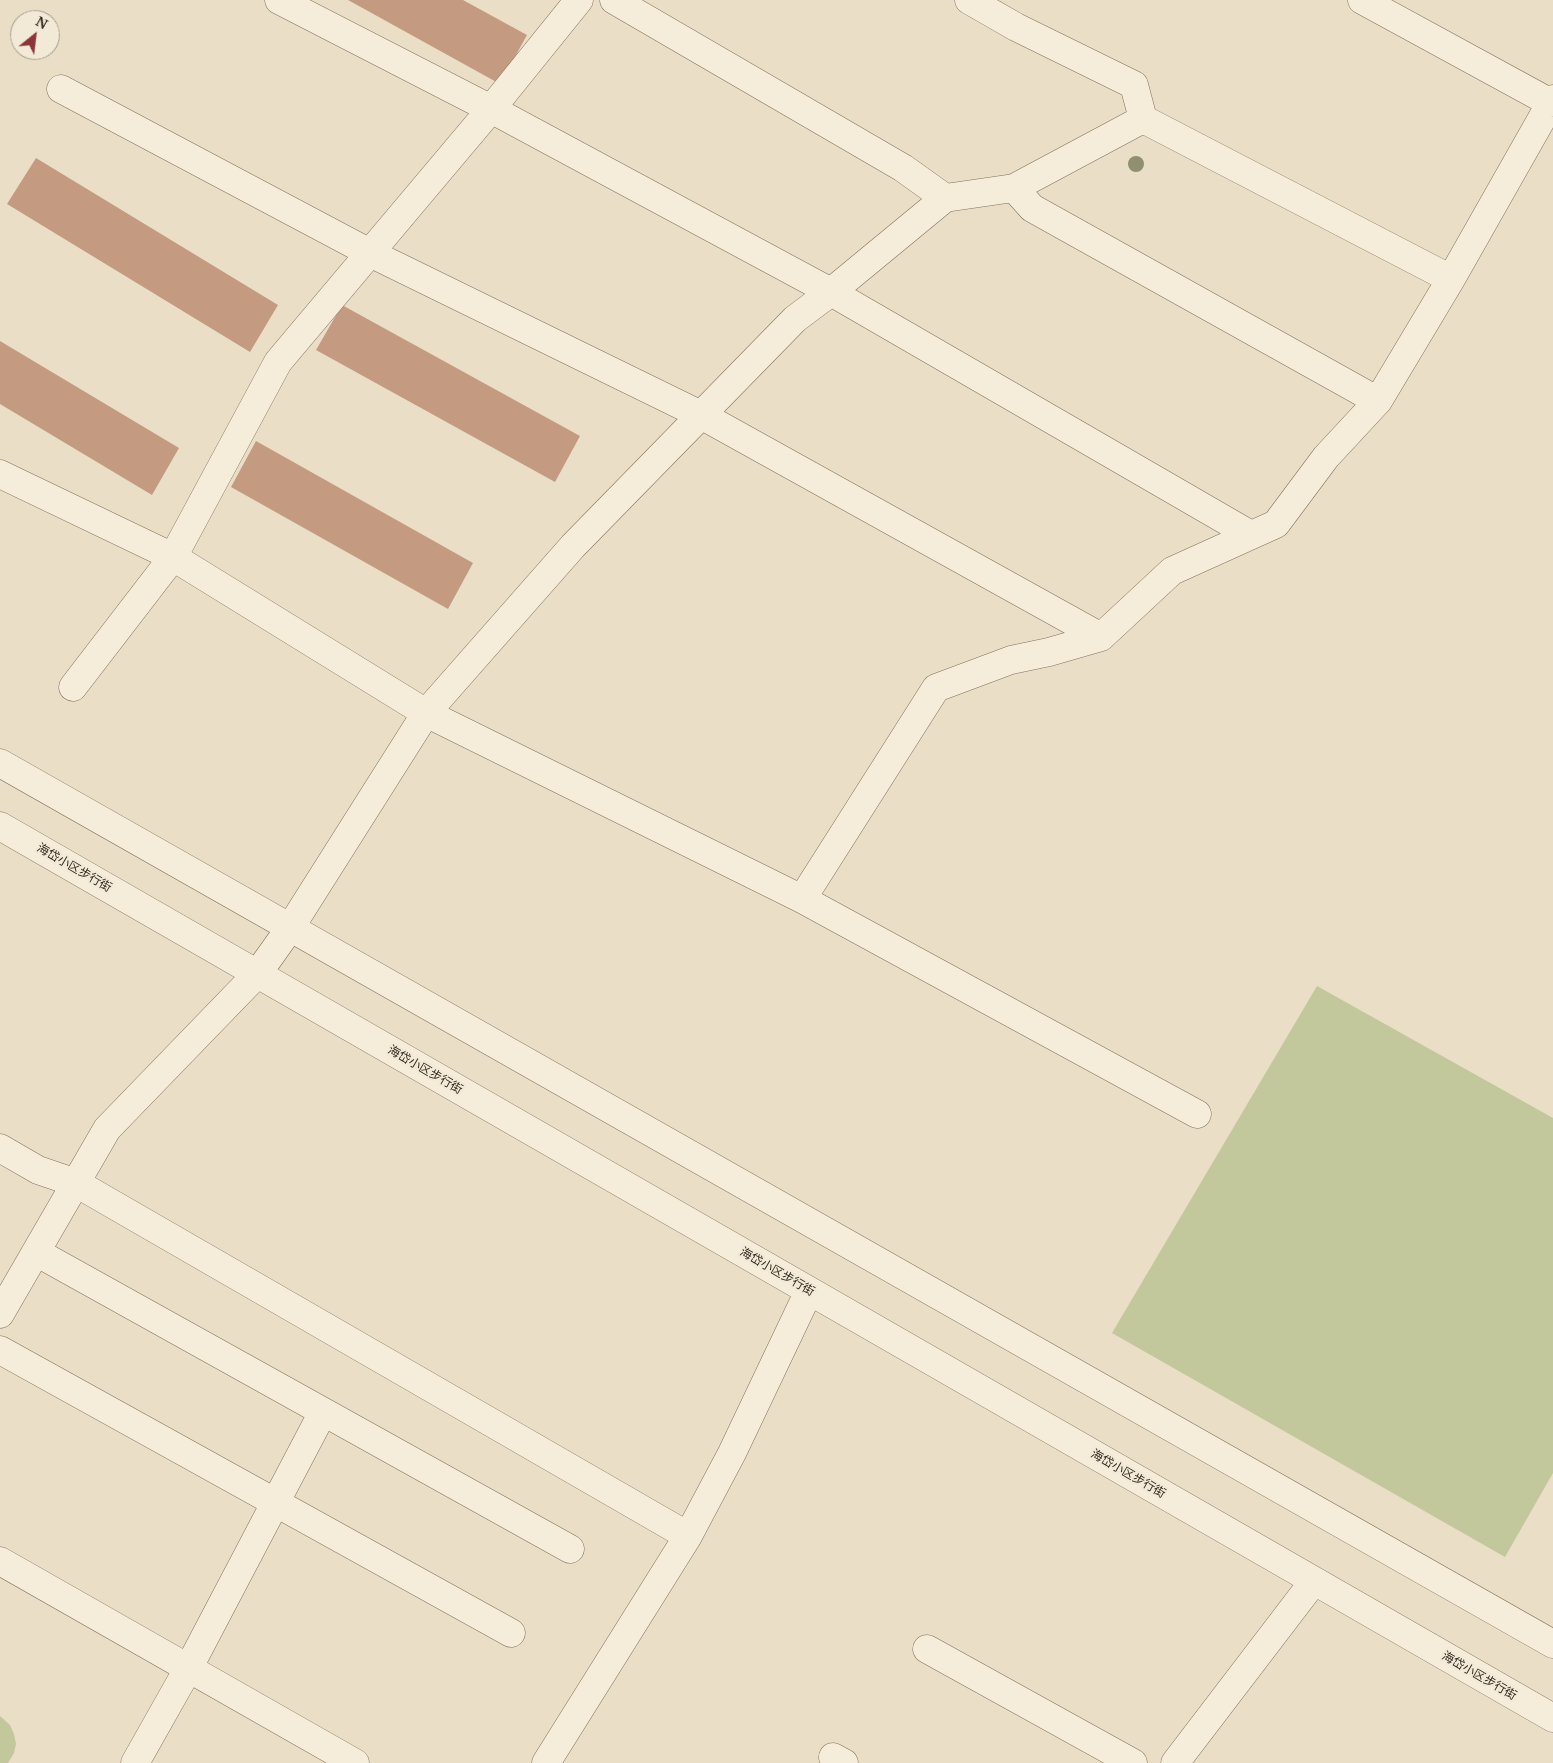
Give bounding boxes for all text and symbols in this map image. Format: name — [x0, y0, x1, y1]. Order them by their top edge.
north arrow — [10, 10, 60, 60]
text: N — [33, 11, 51, 33]
street label: 海岱小区步行街 — [34, 841, 114, 895]
street label: 海岱小区步行街 — [385, 1043, 465, 1097]
street label: 海岱小区步行街 — [737, 1245, 817, 1299]
street label: 海岱小区步行街 — [1088, 1447, 1168, 1501]
street label: 海岱小区步行街 — [1439, 1649, 1519, 1703]

